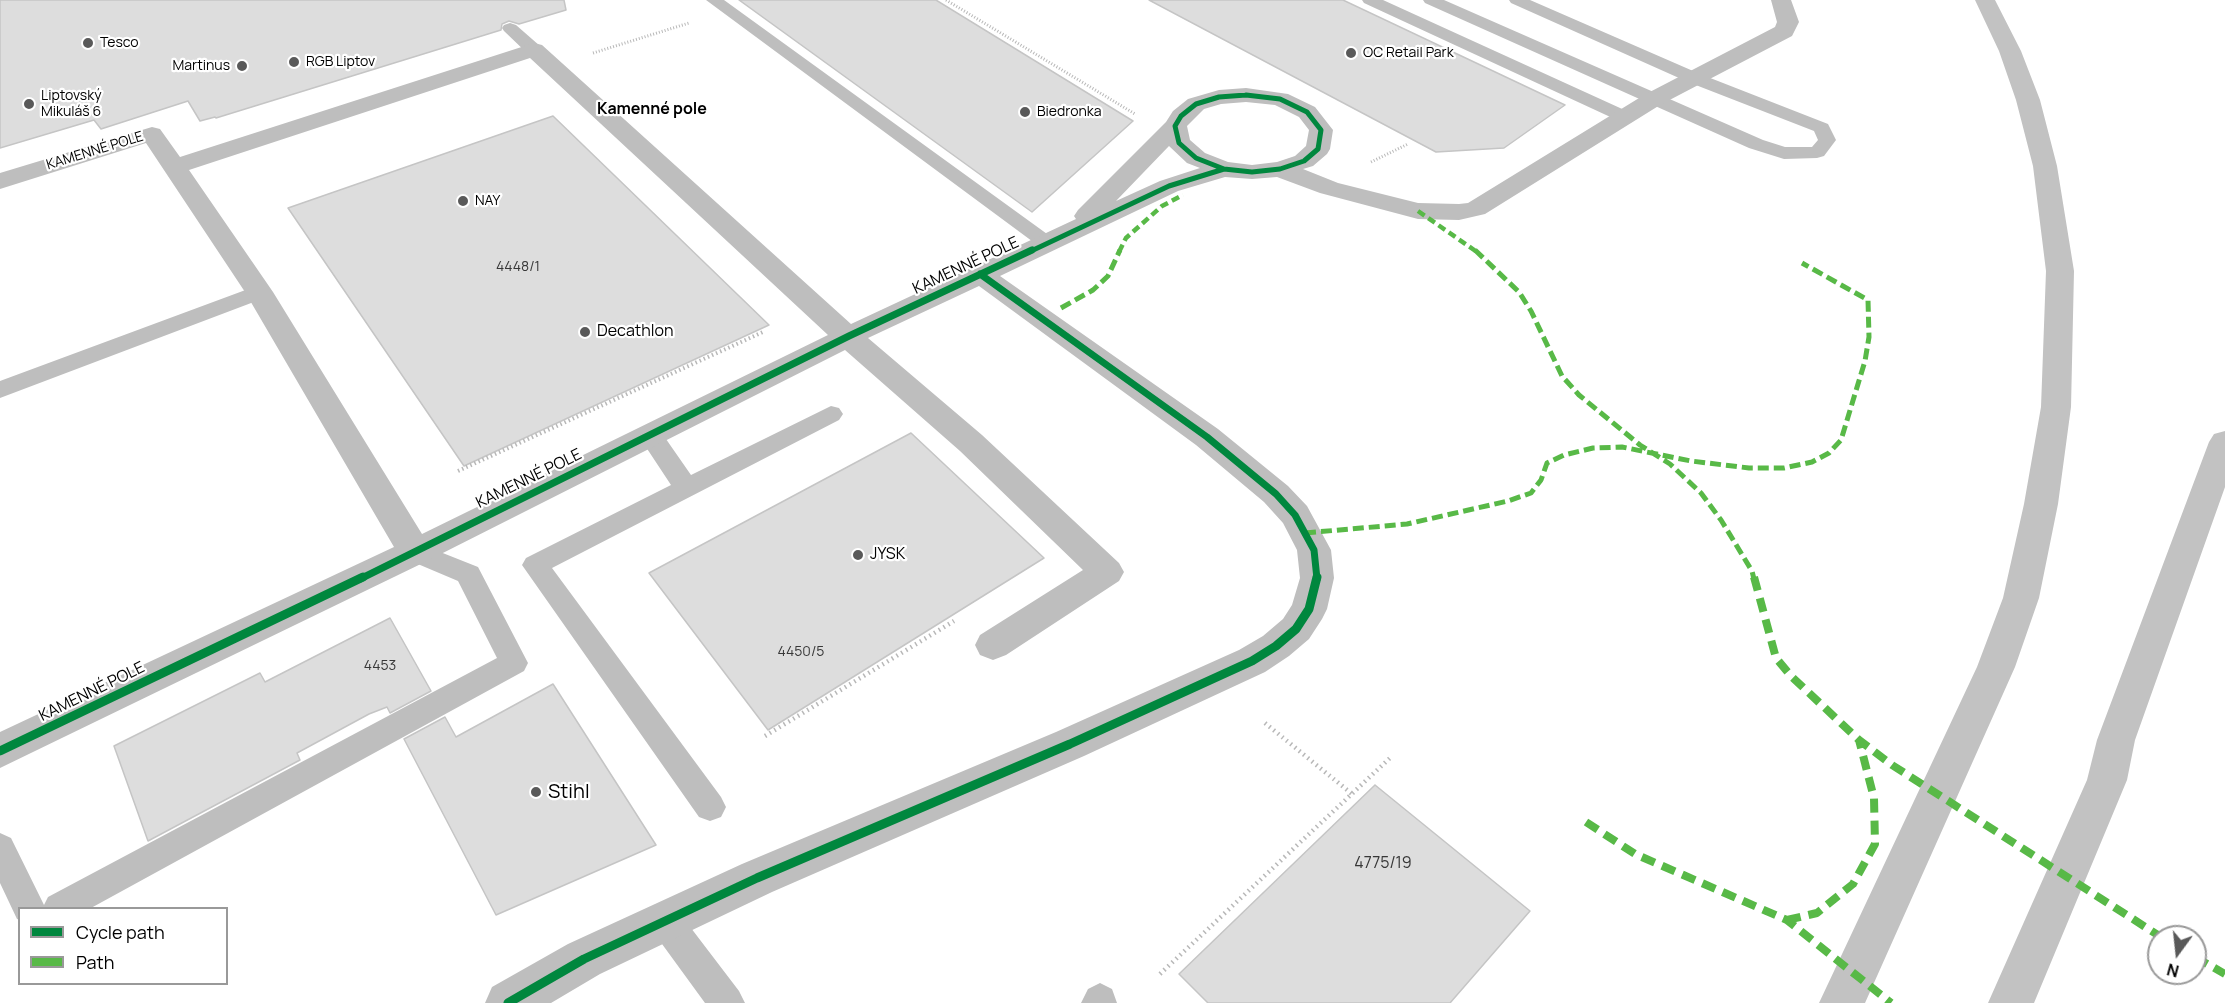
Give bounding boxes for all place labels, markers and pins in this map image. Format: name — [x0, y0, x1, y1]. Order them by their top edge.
place label: Tesco — [100, 35, 139, 51]
marker: Tesco — [81, 36, 95, 50]
place label: OC Retail Park — [1363, 45, 1454, 61]
marker: OC Retail Park — [1344, 46, 1358, 60]
place label: RGB Liptov — [306, 54, 375, 70]
marker: RGB Liptov — [287, 55, 301, 69]
place label: Martinus — [173, 58, 230, 74]
marker: Martinus — [235, 59, 249, 73]
place label: Liptovský Mikuláš 6 — [41, 88, 102, 120]
marker: Liptovský Mikuláš 6 — [22, 97, 36, 111]
place label: Biedronka — [1037, 104, 1102, 120]
marker: Biedronka — [1018, 105, 1032, 119]
place label: NAY — [475, 193, 500, 209]
marker: NAY — [456, 194, 470, 208]
place label: Decathlon — [597, 322, 673, 342]
marker: Decathlon — [578, 325, 592, 339]
place label: JYSK — [870, 545, 905, 565]
marker: JYSK — [851, 548, 865, 562]
place label: Stihl — [548, 780, 590, 804]
marker: Stihl — [529, 785, 543, 799]

